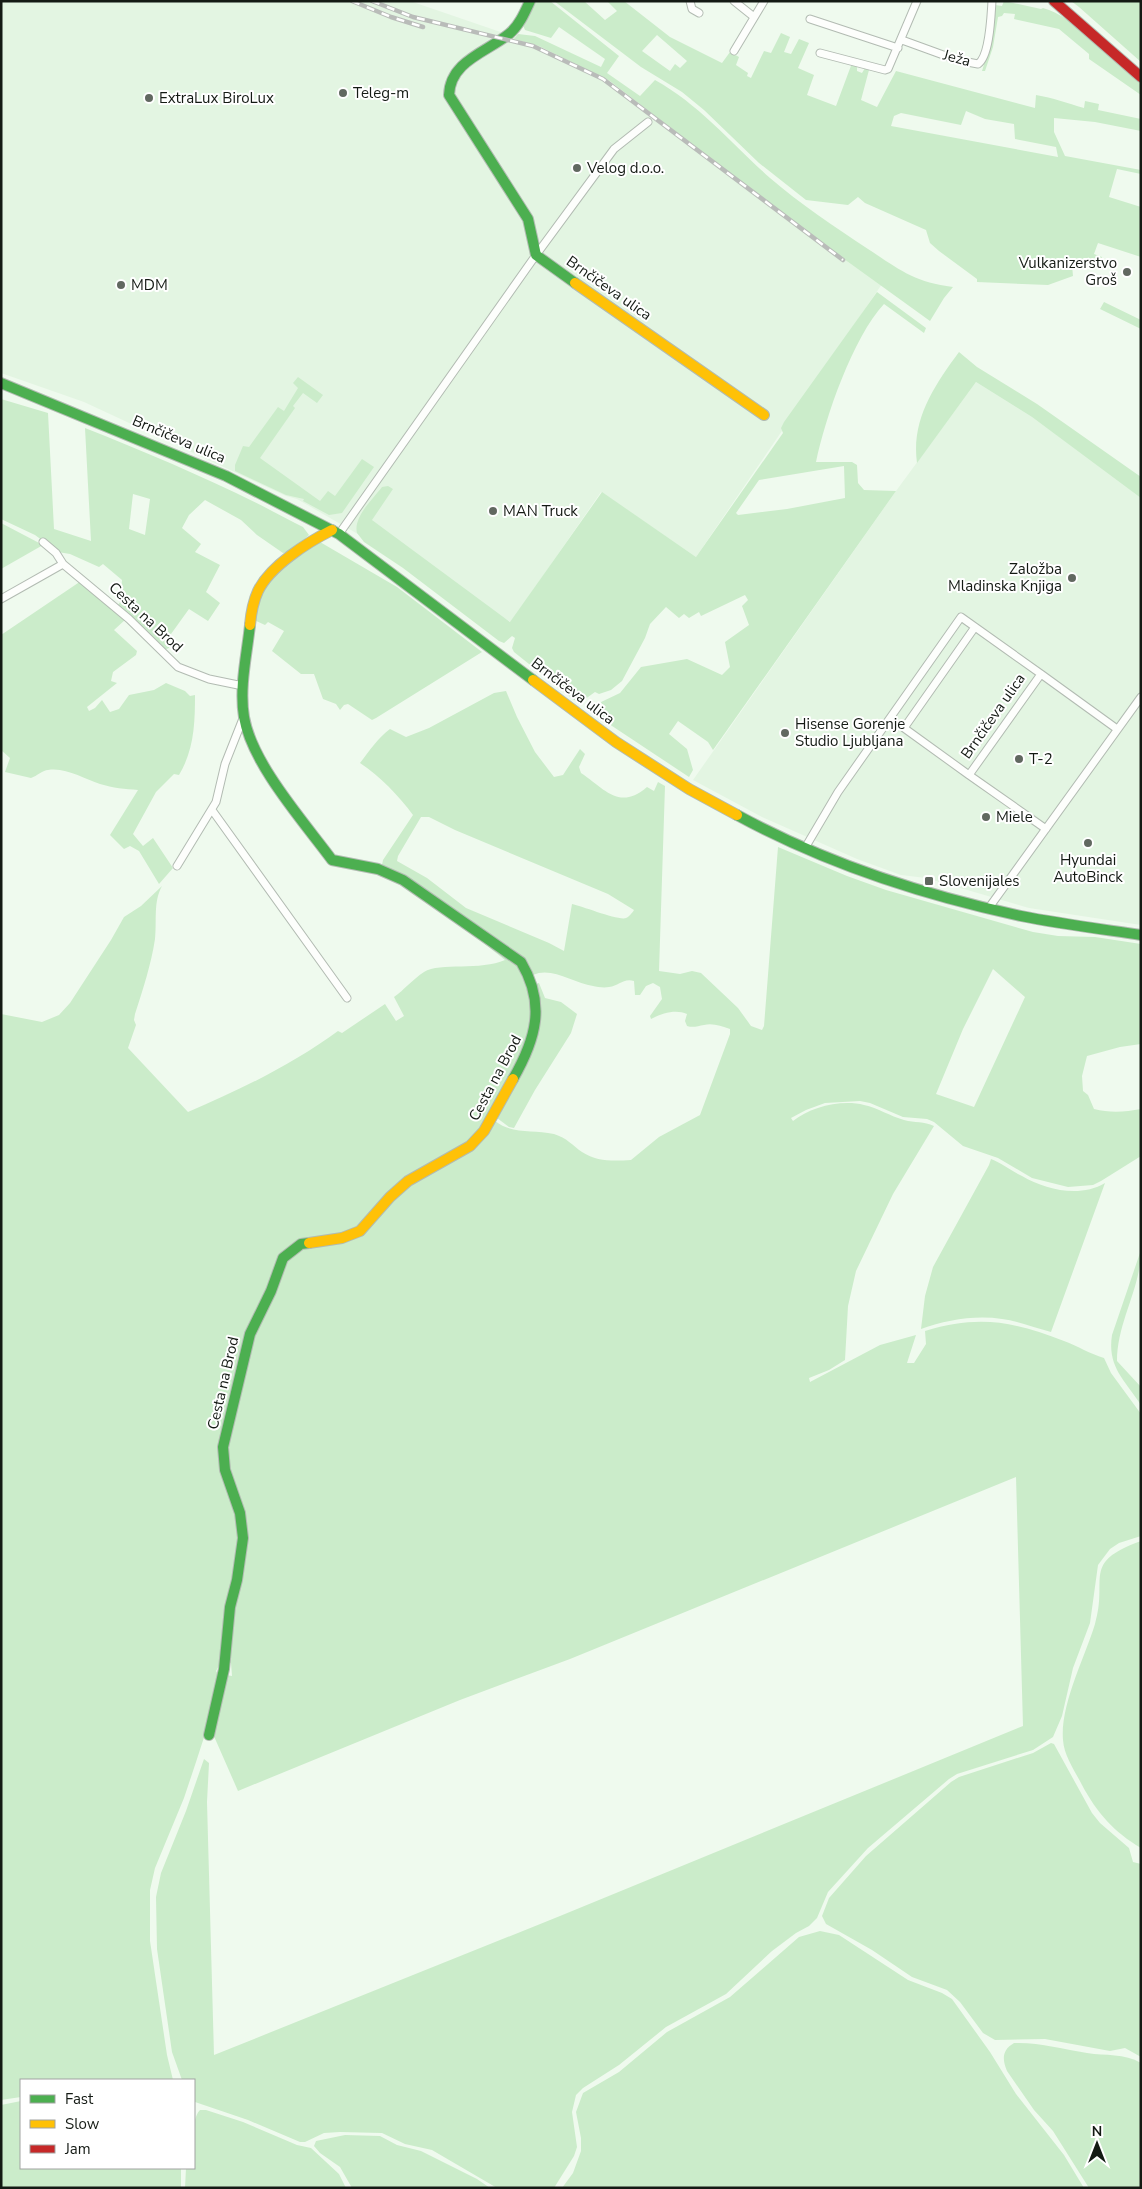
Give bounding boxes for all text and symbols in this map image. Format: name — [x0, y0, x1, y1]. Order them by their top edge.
street label: Ježa — [940, 45, 973, 71]
place label: Teleg-m — [353, 83, 409, 103]
marker: Teleg-m — [337, 87, 349, 99]
place label: ExtraLux BiroLux — [159, 88, 274, 108]
marker: ExtraLux BiroLux — [143, 92, 155, 104]
place label: Velog d.o.o. — [586, 158, 664, 178]
marker: Velog d.o.o. — [571, 162, 583, 174]
street label: Brnčičeva ulica — [562, 251, 656, 325]
place label: Vulkanizerstvo Groš — [1018, 253, 1117, 290]
marker: Vulkanizerstvo Groš — [1121, 266, 1133, 278]
place label: MDM — [131, 275, 168, 295]
marker: MDM — [115, 279, 127, 291]
street label: Brnčičeva ulica — [129, 410, 229, 468]
place label: MAN Truck — [503, 501, 578, 521]
marker: MAN Truck — [487, 505, 499, 517]
place label: Založba Mladinska Knjiga — [948, 559, 1062, 596]
marker: Založba Mladinska Knjiga — [1066, 572, 1078, 584]
street label: Cesta na Brod — [105, 577, 187, 657]
street label: Brnčičeva ulica — [527, 653, 619, 729]
street label: Brnčičeva ulica — [956, 669, 1030, 763]
place label: Hisense Gorenje Studio Ljubljana — [795, 714, 905, 751]
marker: Hisense Gorenje Studio Ljubljana — [779, 727, 791, 739]
place label: T-2 — [1029, 749, 1053, 769]
marker: T-2 — [1013, 753, 1025, 765]
place label: Miele — [996, 807, 1033, 827]
marker: Miele — [980, 811, 992, 823]
marker: Hyundai AutoBinck — [1082, 837, 1094, 849]
place label: Hyundai AutoBinck — [1053, 850, 1123, 887]
place label: Slovenijales — [939, 871, 1019, 891]
marker: Slovenijales — [923, 875, 935, 887]
street label: Cesta na Brod — [464, 1032, 526, 1124]
street label: Cesta na Brod — [203, 1335, 243, 1431]
legend — [20, 2079, 195, 2169]
text: Fast — [65, 2089, 94, 2109]
text: Slow — [65, 2114, 100, 2134]
north arrow — [1072, 2119, 1122, 2169]
text: N — [1092, 2122, 1102, 2141]
text: Jam — [64, 2139, 91, 2159]

